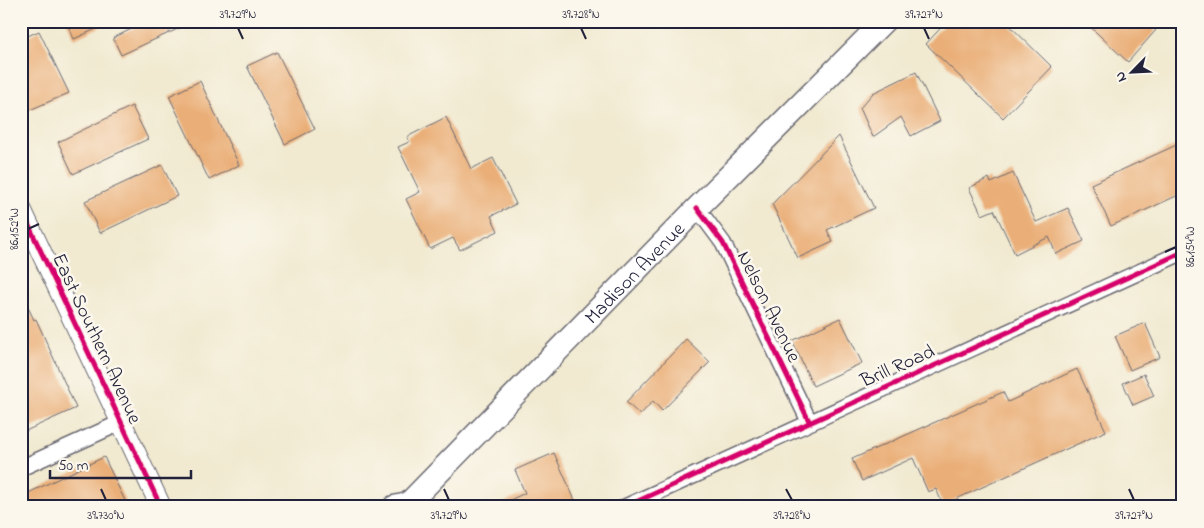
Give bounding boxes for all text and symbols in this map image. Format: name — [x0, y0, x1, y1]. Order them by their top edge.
text: 39.729°N — [220, 6, 256, 24]
text: 39.728°N — [562, 6, 600, 24]
text: 39.727°N — [905, 6, 943, 24]
north arrow — [1106, 48, 1156, 98]
text: N — [1110, 68, 1133, 85]
text: 86.152°W — [6, 208, 24, 250]
street label: Madison Avenue — [579, 216, 693, 332]
text: 86.154°W — [1182, 227, 1200, 267]
street label: Nelson Avenue — [728, 246, 807, 368]
street label: East Southern Avenue — [43, 249, 148, 429]
street label: Brill Road — [855, 338, 940, 397]
scale bar — [50, 448, 191, 480]
text: 50 m — [58, 455, 89, 477]
text: 39.730°N — [87, 507, 125, 525]
text: 39.729°N — [431, 507, 467, 525]
text: 39.728°N — [773, 507, 811, 525]
text: 39.727°N — [1115, 507, 1153, 525]

